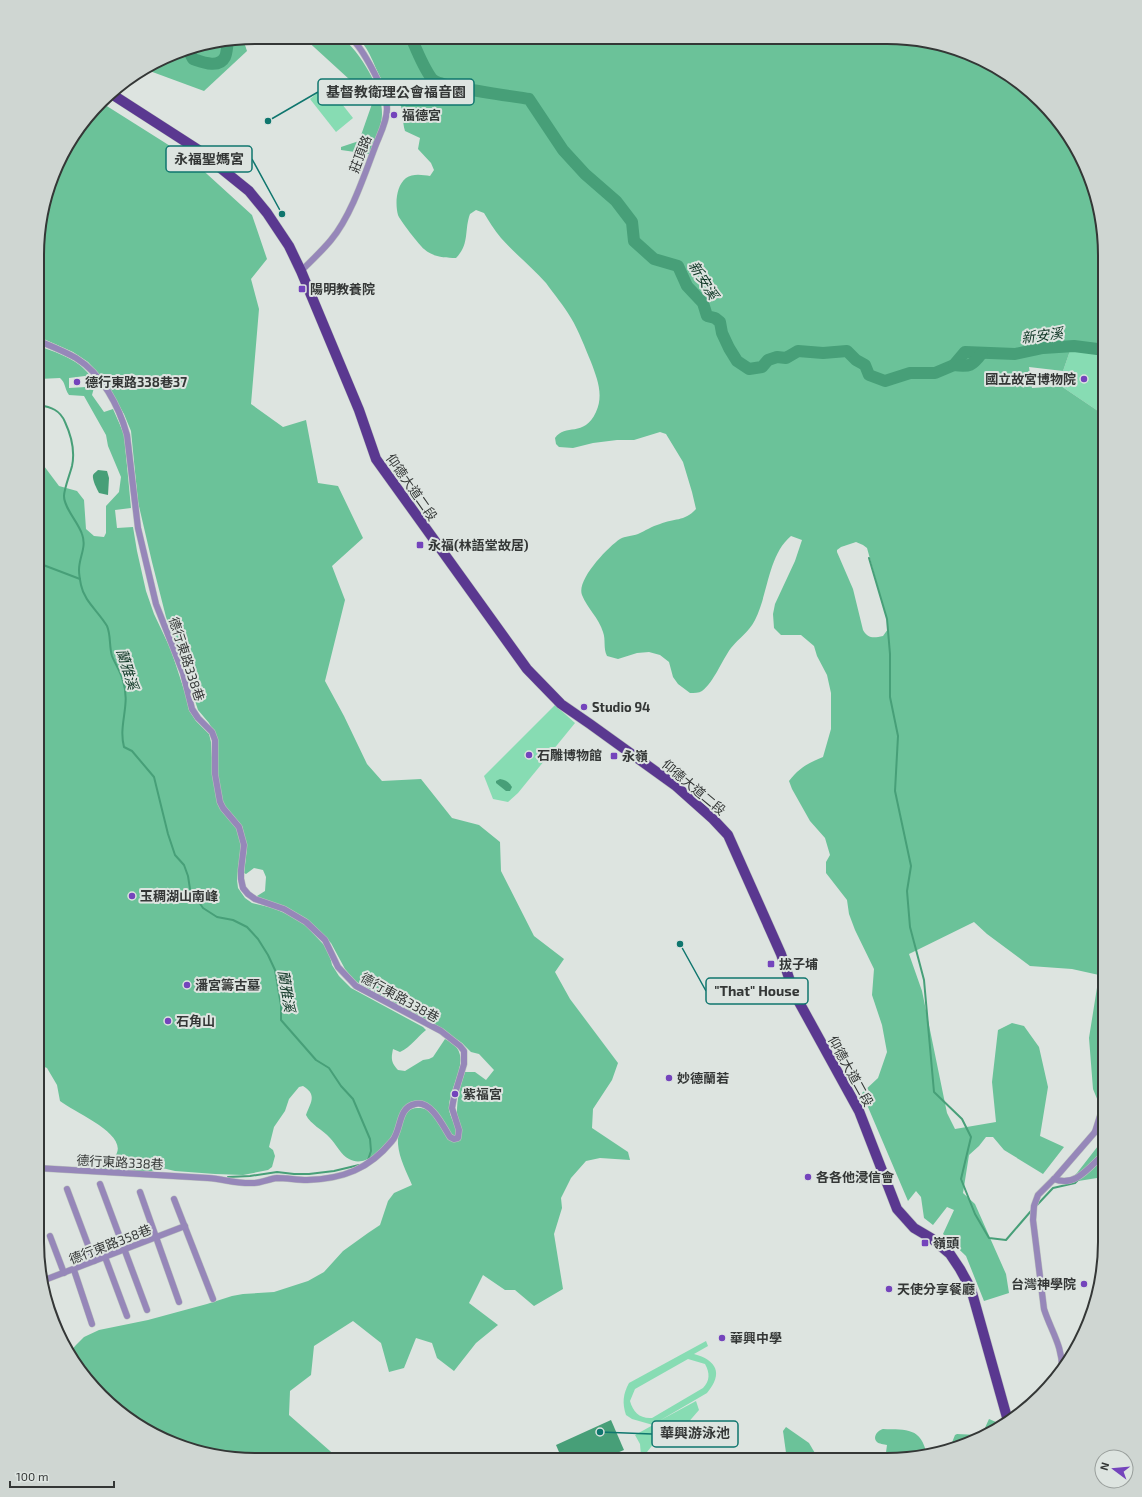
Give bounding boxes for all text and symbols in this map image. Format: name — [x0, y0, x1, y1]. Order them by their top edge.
callout: 基督教衛理公會福音園 — [318, 79, 474, 105]
text: 基督教衛理公會福音園 — [326, 83, 466, 100]
place label: 福德宮 — [402, 107, 441, 123]
marker: 福德宮 — [389, 110, 399, 120]
street label: 莊頂路 — [346, 133, 374, 175]
callout: 永福聖媽宮 — [166, 146, 252, 172]
text: 永福聖媽宮 — [174, 150, 244, 167]
water label: 新安溪 — [686, 258, 723, 304]
place label: 陽明教養院 — [310, 281, 375, 297]
marker: 陽明教養院 — [297, 284, 307, 294]
water label: 新安溪 — [1020, 324, 1066, 346]
place label: 國立故宮博物院 — [985, 371, 1076, 387]
place label: 德行東路338巷37 — [85, 374, 187, 390]
marker: 國立故宮博物院 — [1079, 374, 1089, 384]
marker: 德行東路338巷37 — [72, 377, 82, 387]
street label: 仰德大道二段 — [383, 450, 441, 524]
place label: 永福(林語堂故居) — [428, 537, 529, 553]
marker: 永福(林語堂故居) — [415, 540, 425, 550]
street label: 德行東路338巷 — [166, 615, 208, 703]
water label: 蘭雅溪 — [114, 646, 143, 693]
place label: Studio 94 — [592, 699, 650, 715]
marker: Studio 94 — [579, 702, 589, 712]
place label: 石雕博物館 — [537, 747, 602, 763]
place label: 永嶺 — [622, 748, 648, 764]
marker: 石雕博物館 — [524, 750, 534, 760]
marker: 永嶺 — [609, 751, 619, 761]
street label: 仰德大道二段 — [659, 756, 729, 818]
place label: 玉稠湖山南峰 — [140, 888, 219, 904]
marker: 玉稠湖山南峰 — [127, 891, 137, 901]
place label: 拔子埔 — [779, 956, 818, 972]
marker: 拔子埔 — [766, 959, 776, 969]
water label: 蘭雅溪 — [275, 969, 299, 1015]
street label: 德行東路338巷 — [358, 969, 442, 1025]
place label: 潘宮籌古墓 — [195, 977, 260, 993]
callout: "That" House — [706, 978, 808, 1004]
marker: 潘宮籌古墓 — [182, 980, 192, 990]
text: "That" House — [714, 982, 800, 999]
place label: 石角山 — [176, 1013, 215, 1029]
marker: 石角山 — [163, 1016, 173, 1026]
street label: 仰德大道二段 — [825, 1033, 877, 1109]
place label: 妙德蘭若 — [677, 1070, 729, 1086]
marker: 妙德蘭若 — [664, 1073, 674, 1083]
place label: 紫福宮 — [463, 1086, 502, 1102]
marker: 紫福宮 — [450, 1089, 460, 1099]
street label: 德行東路338巷 — [76, 1152, 164, 1172]
place label: 各各他浸信會 — [816, 1169, 895, 1185]
marker: 各各他浸信會 — [803, 1172, 813, 1182]
street label: 德行東路358巷 — [66, 1221, 154, 1267]
place label: 嶺頭 — [933, 1235, 960, 1251]
marker: 嶺頭 — [920, 1238, 930, 1248]
place label: 台灣神學院 — [1011, 1276, 1076, 1292]
marker: 台灣神學院 — [1079, 1279, 1089, 1289]
place label: 天使分享餐廳 — [897, 1281, 975, 1297]
marker: 天使分享餐廳 — [884, 1284, 894, 1294]
place label: 華興中學 — [730, 1330, 782, 1346]
marker: 華興中學 — [717, 1333, 727, 1343]
callout: 華興游泳池 — [652, 1421, 738, 1447]
text: 華興游泳池 — [660, 1424, 730, 1441]
north arrow — [1094, 1449, 1134, 1489]
text: N — [1097, 1460, 1111, 1472]
scale bar — [10, 1463, 114, 1489]
text: 100 m — [16, 1469, 48, 1483]

